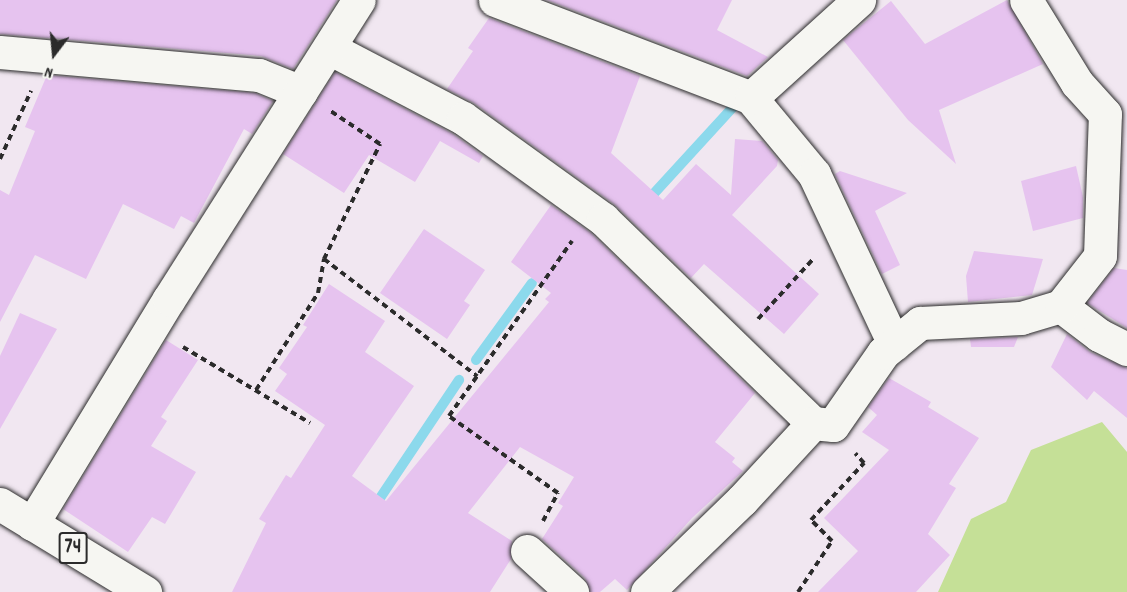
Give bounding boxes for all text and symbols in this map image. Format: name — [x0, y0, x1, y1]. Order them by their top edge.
north arrow — [24, 24, 84, 84]
text: N — [42, 60, 56, 84]
road number: 74 — [58, 530, 88, 566]

